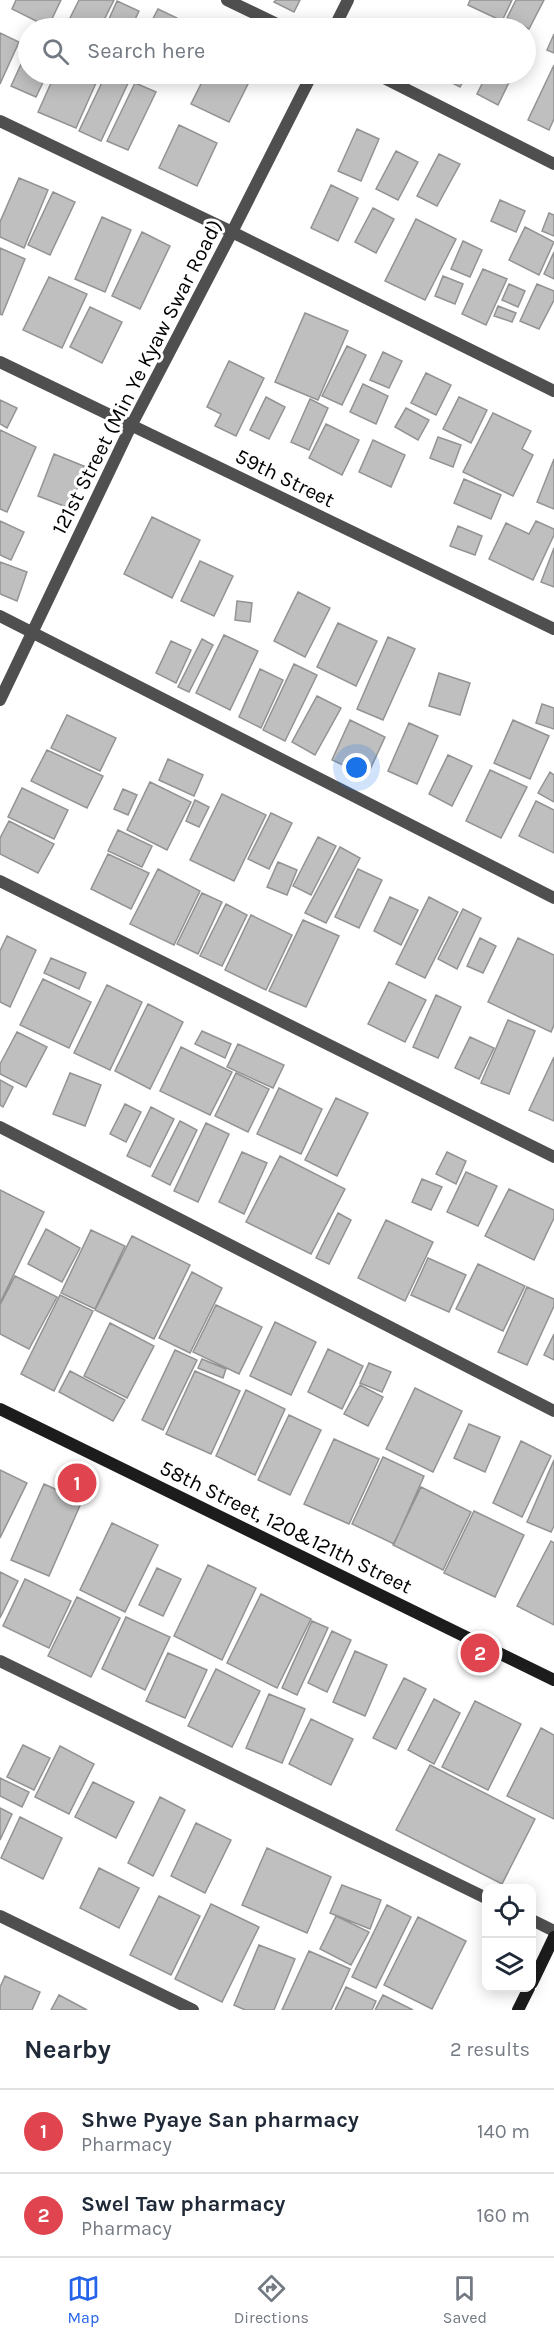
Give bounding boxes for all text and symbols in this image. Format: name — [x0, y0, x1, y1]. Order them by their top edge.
search box — [18, 18, 536, 84]
icon: search — [39, 35, 72, 68]
text: Search here — [87, 38, 205, 64]
street label: 121st Street (Min Ye Kyaw Swar Road) — [47, 216, 227, 538]
street label: 59th Street — [232, 444, 339, 512]
your location — [342, 753, 371, 782]
street label: 58th Street, 120&121th Street — [156, 1455, 416, 1599]
pin: 1 — [58, 1460, 97, 1506]
pin: 2 — [460, 1630, 500, 1676]
map controls — [482, 1884, 536, 1992]
button: locate — [482, 1884, 536, 1938]
button: layers — [482, 1938, 536, 1992]
text: Nearby — [24, 2034, 111, 2065]
text: 2 results — [450, 2038, 530, 2061]
text: Shwe Pyaye San pharmacy — [81, 2107, 359, 2133]
text: 1 — [40, 2120, 47, 2143]
text: 140 m — [477, 2120, 530, 2143]
text: Pharmacy — [81, 2133, 172, 2156]
text: Swel Taw pharmacy — [81, 2191, 285, 2217]
text: 2 — [37, 2204, 50, 2227]
text: 160 m — [477, 2204, 530, 2227]
text: Pharmacy — [81, 2217, 172, 2240]
tab: Map — [67, 2272, 100, 2327]
tab: Directions — [234, 2272, 309, 2327]
tab: Saved — [443, 2272, 487, 2327]

